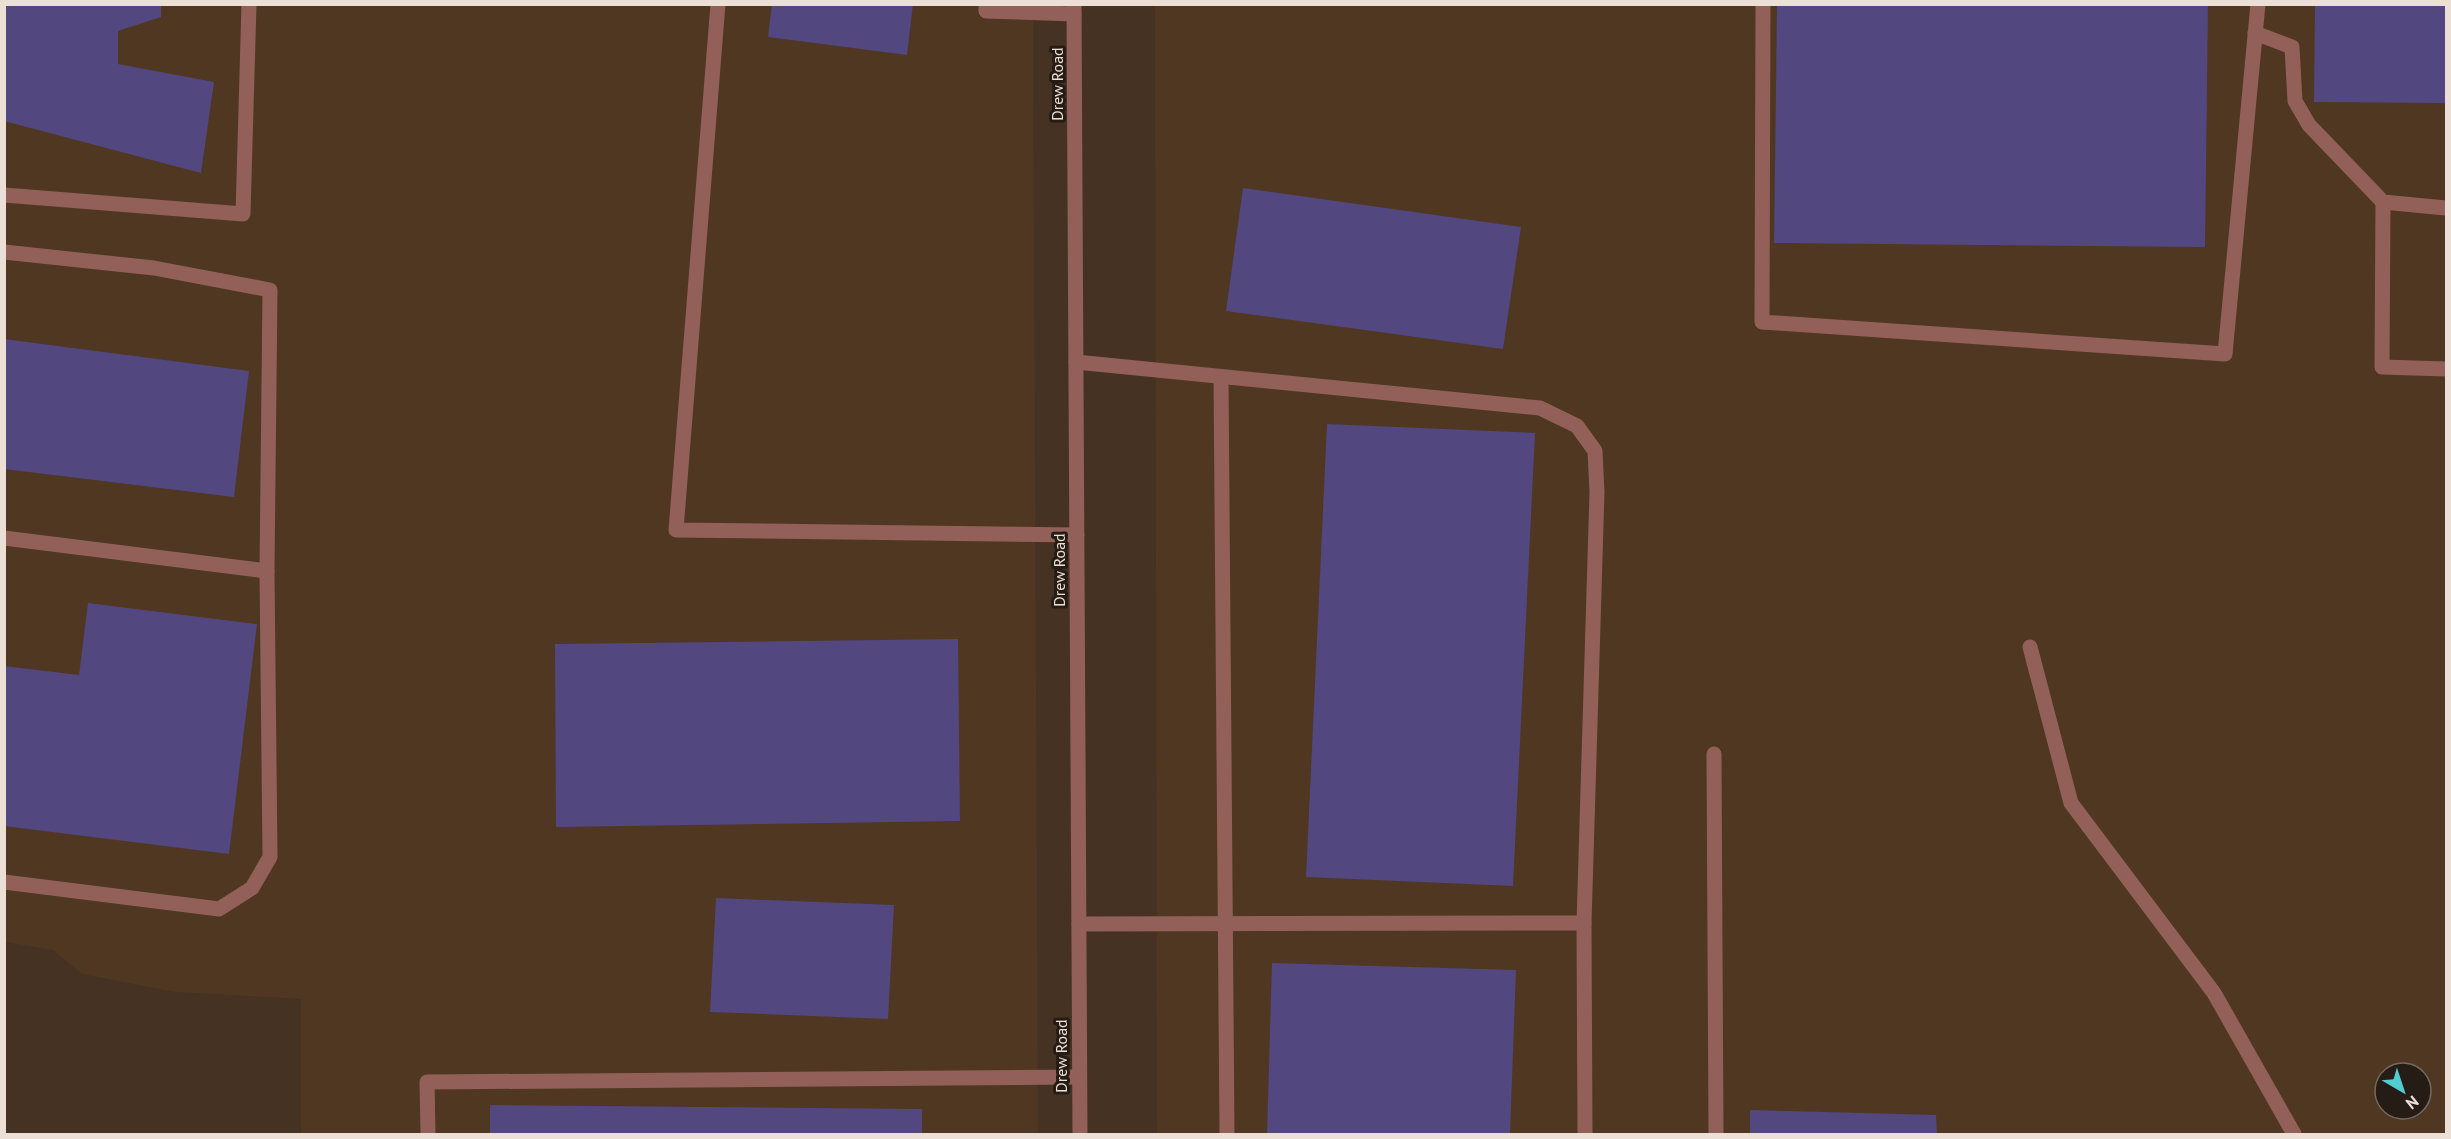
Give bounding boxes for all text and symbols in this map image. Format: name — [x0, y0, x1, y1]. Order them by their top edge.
street label: Drew Road — [1047, 47, 1067, 121]
street label: Drew Road — [1049, 533, 1069, 607]
street label: Drew Road — [1051, 1019, 1071, 1093]
north arrow — [2373, 1061, 2433, 1121]
text: N — [2402, 1092, 2423, 1114]

